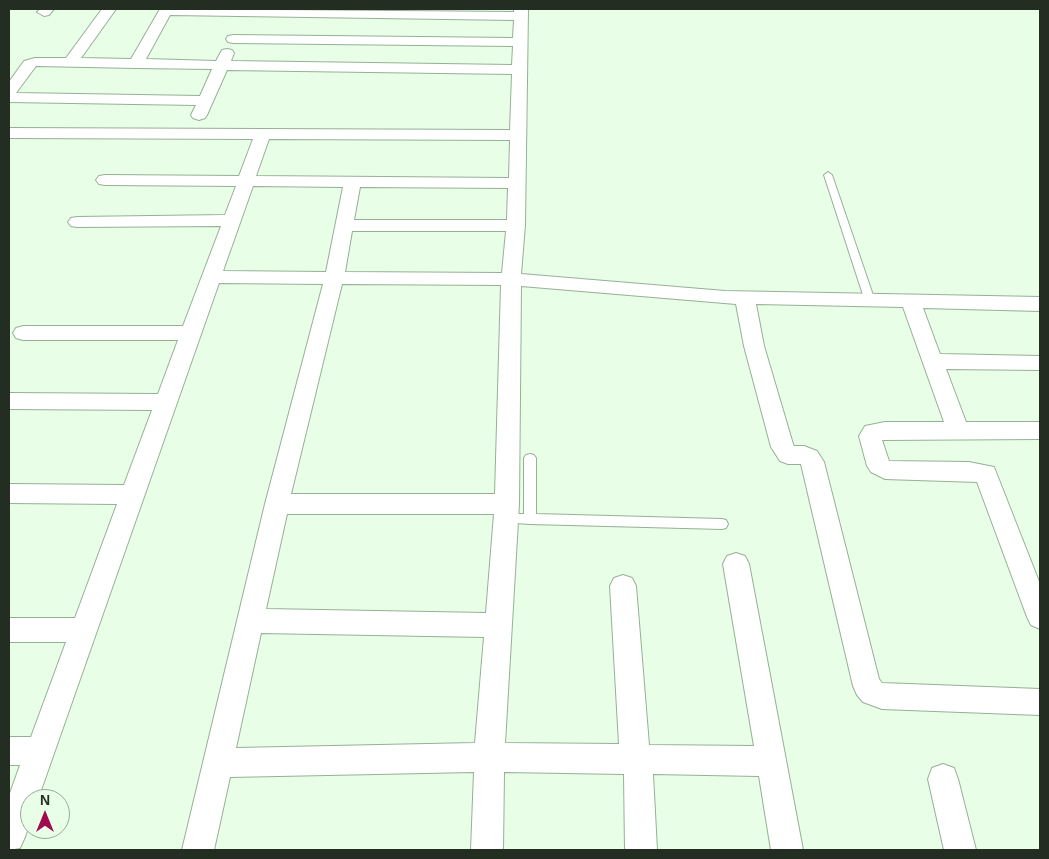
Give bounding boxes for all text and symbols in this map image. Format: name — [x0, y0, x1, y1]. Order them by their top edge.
north arrow — [20, 789, 70, 839]
text: N — [40, 792, 50, 808]

